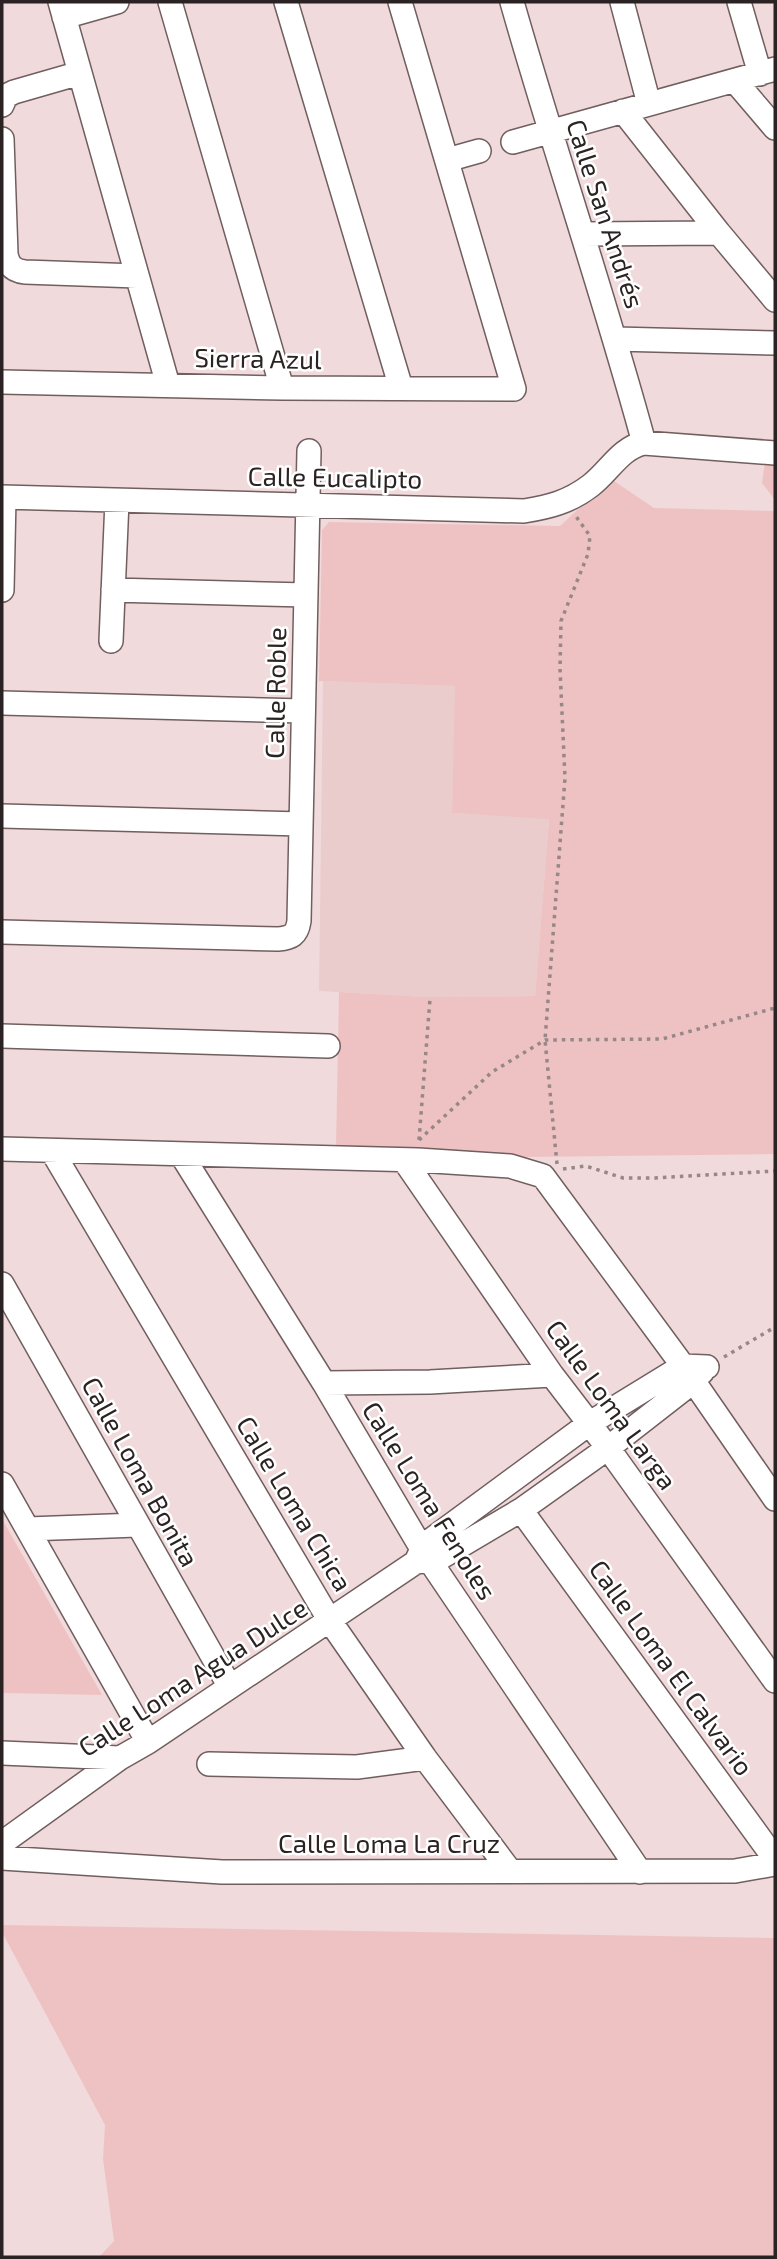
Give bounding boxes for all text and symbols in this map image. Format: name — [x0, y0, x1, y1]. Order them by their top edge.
street label: Calle San Andrés — [561, 115, 652, 312]
street label: Sierra Azul — [194, 341, 322, 374]
street label: Calle Eucalipto — [247, 459, 423, 494]
street label: Calle Roble — [258, 627, 291, 759]
street label: Calle Loma Larga — [540, 1313, 684, 1495]
street label: Calle Loma Bonita — [76, 1371, 206, 1571]
street label: Calle Loma Fenoles — [357, 1395, 504, 1605]
street label: Calle Loma Chica — [231, 1410, 360, 1596]
street label: Calle Loma El Calvario — [584, 1553, 761, 1781]
street label: Calle Loma Agua Dulce — [72, 1591, 312, 1762]
street label: Calle Loma La Cruz — [278, 1827, 500, 1858]

